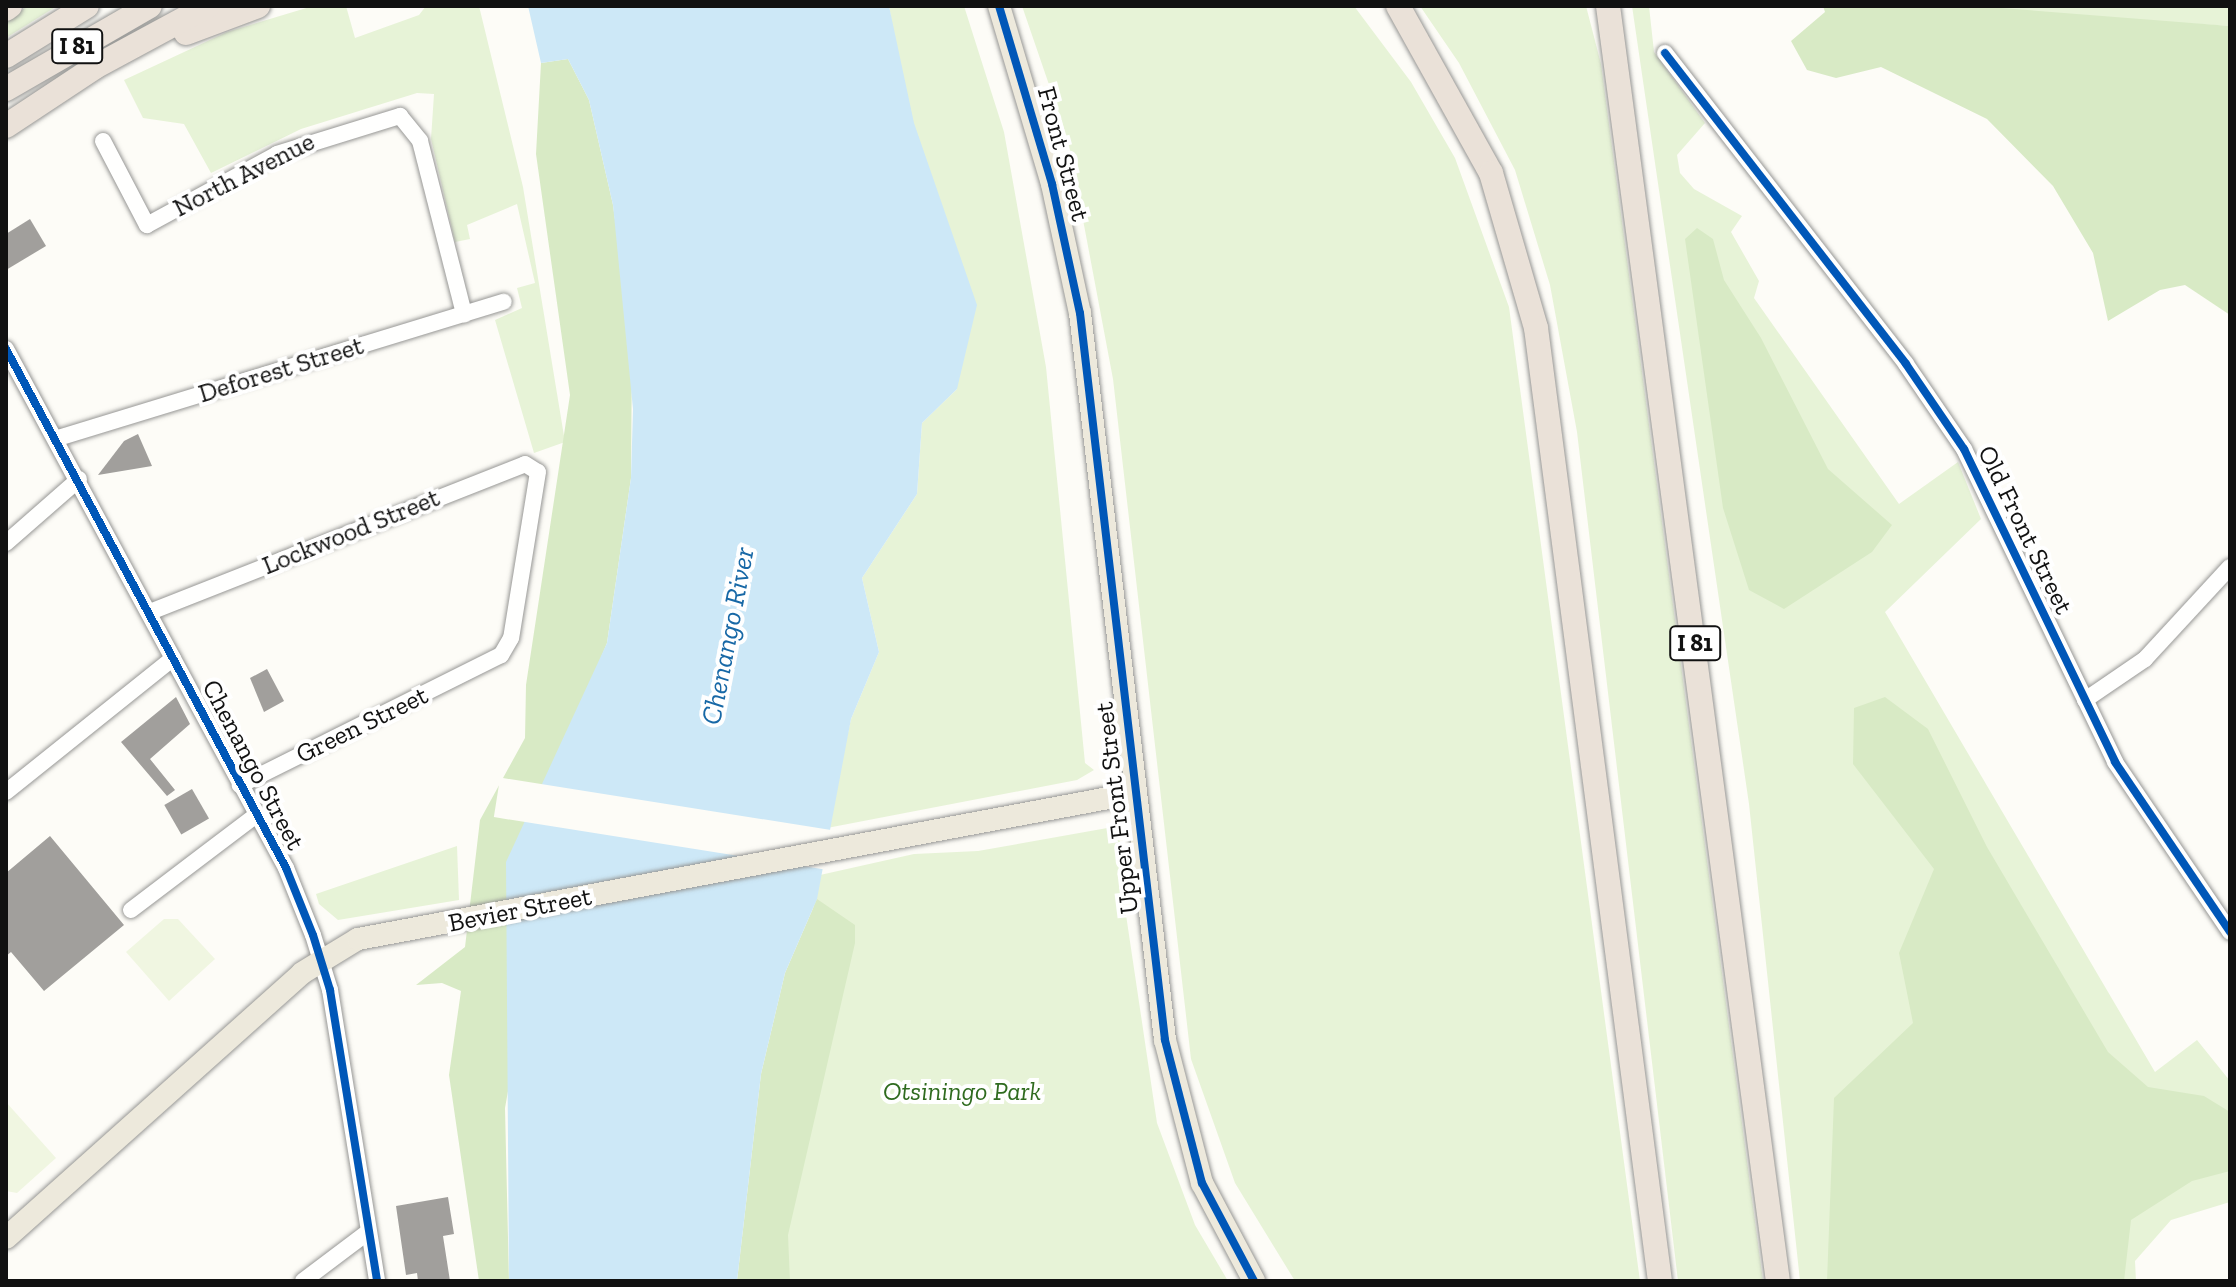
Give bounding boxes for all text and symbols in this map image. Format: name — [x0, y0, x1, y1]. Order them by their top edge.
road number: I 81 — [51, 26, 103, 66]
street label: Front Street — [1030, 83, 1096, 225]
street label: North Avenue — [168, 126, 320, 224]
street label: Deforest Street — [195, 330, 367, 410]
street label: Old Front Street — [1971, 441, 2079, 619]
street label: Lockwood Street — [258, 482, 444, 582]
water label: Chenango River — [694, 544, 762, 728]
road number: I 81 — [1669, 623, 1721, 663]
street label: Chenango Street — [195, 675, 311, 855]
street label: Green Street — [291, 680, 433, 770]
street label: Upper Front Street — [1089, 700, 1145, 916]
street label: Bevier Street — [446, 881, 594, 939]
park label: Otsiningo Park — [883, 1076, 1041, 1108]

